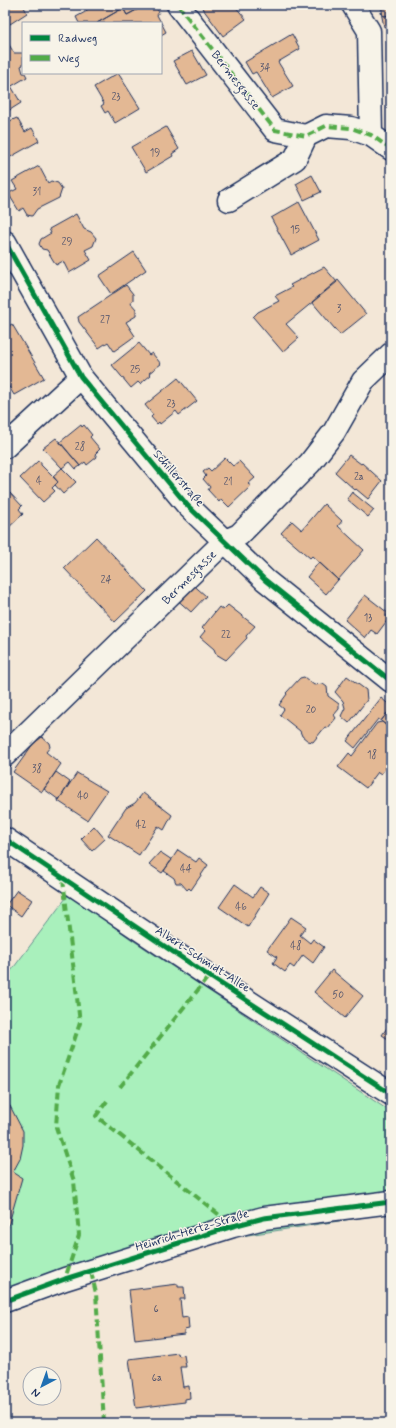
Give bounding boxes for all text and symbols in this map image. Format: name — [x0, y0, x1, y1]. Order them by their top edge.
legend — [22, 22, 162, 74]
text: Radweg — [58, 31, 97, 47]
street label: Bermesgasse — [206, 48, 263, 114]
text: Weg — [58, 51, 80, 68]
house number: 34 — [260, 62, 270, 75]
house number: 23 — [111, 91, 121, 104]
house number: 19 — [150, 147, 160, 160]
house number: 31 — [33, 186, 41, 199]
house number: 15 — [290, 224, 300, 237]
house number: 29 — [62, 236, 72, 249]
house number: 3 — [337, 303, 342, 316]
house number: 27 — [100, 314, 110, 327]
house number: 25 — [130, 364, 140, 377]
house number: 23 — [166, 398, 176, 411]
house number: 28 — [75, 440, 85, 454]
street label: Schillerstraße — [149, 447, 207, 511]
house number: 2a — [354, 471, 364, 484]
house number: 4 — [36, 475, 42, 488]
house number: 21 — [223, 476, 233, 489]
street label: Bermesgasse — [159, 547, 221, 609]
house number: 24 — [101, 574, 111, 587]
house number: 13 — [364, 612, 372, 625]
house number: 22 — [221, 629, 231, 642]
house number: 20 — [306, 704, 317, 717]
house number: 18 — [367, 748, 377, 762]
house number: 38 — [32, 762, 42, 776]
house number: 40 — [77, 790, 89, 803]
house number: 42 — [135, 819, 147, 832]
house number: 44 — [180, 863, 192, 876]
house number: 46 — [235, 901, 247, 914]
street label: Albert-Schmidt-Allee — [152, 923, 253, 997]
house number: 48 — [290, 939, 302, 953]
house number: 50 — [332, 989, 344, 1002]
street label: Heinrich-Hertz-Straße — [134, 1206, 251, 1256]
house number: 6 — [153, 1303, 159, 1316]
north arrow — [22, 1366, 62, 1406]
house number: 6a — [152, 1372, 162, 1385]
text: N — [29, 1385, 43, 1400]

